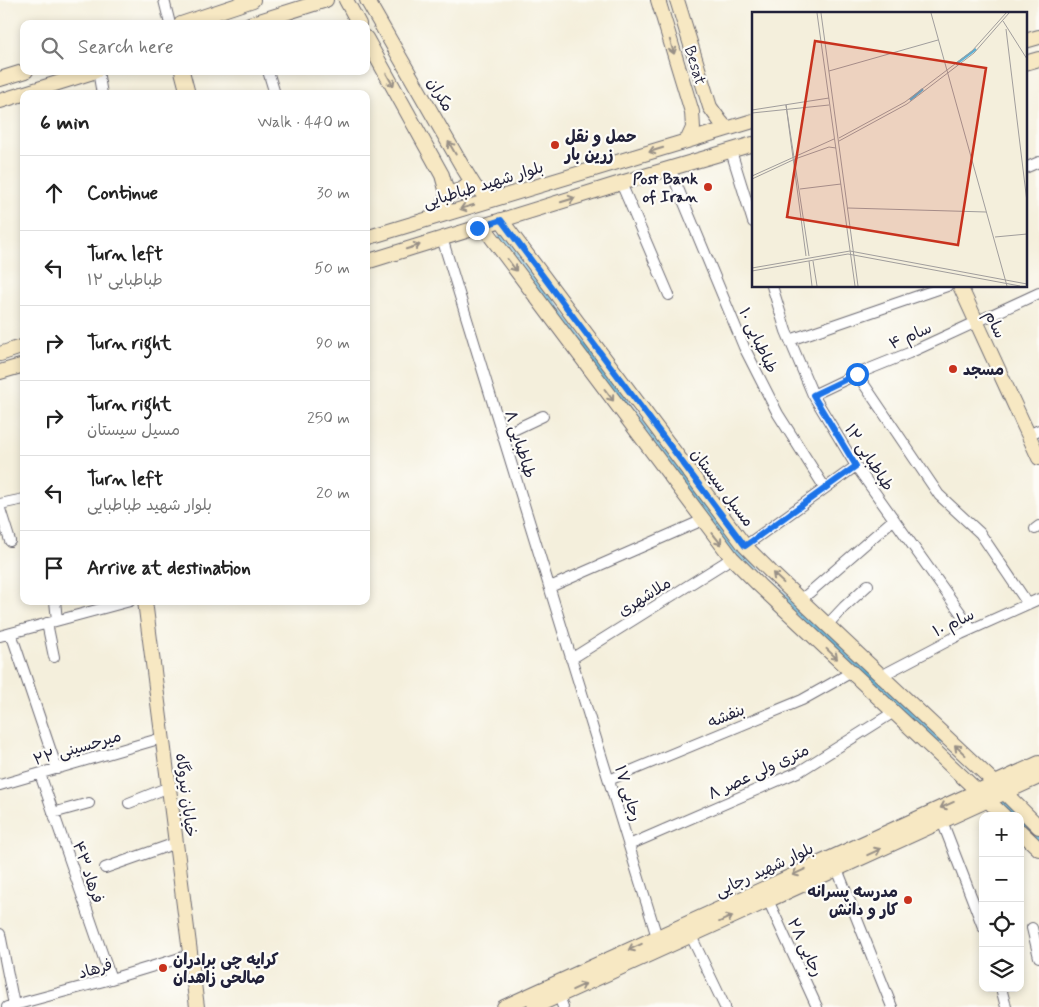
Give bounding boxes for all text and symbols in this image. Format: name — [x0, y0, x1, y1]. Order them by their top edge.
inset map — [752, 12, 1026, 288]
search box — [20, 20, 370, 75]
icon: search — [38, 34, 66, 62]
text: Search here — [78, 35, 174, 60]
one-way arrow — [668, 38, 678, 54]
street label: Besat — [679, 43, 711, 88]
one-way arrow — [385, 73, 395, 87]
street label: مکران — [422, 74, 458, 116]
text: 6 min — [40, 109, 90, 137]
text: Walk · 440 m — [257, 112, 350, 133]
place label: حمل و نقل زرین بار — [563, 127, 636, 166]
marker: حمل و نقل زرین بار — [549, 139, 561, 151]
one-way arrow — [447, 141, 456, 156]
one-way arrow — [648, 146, 664, 156]
street label: بلوار شهید طباطبایی — [421, 157, 546, 214]
place label: Post Bank of Iran — [633, 169, 698, 208]
icon: ahead — [40, 179, 68, 207]
text: Continue — [87, 181, 158, 206]
marker: Post Bank of Iran — [702, 181, 714, 193]
text: 30 m — [317, 183, 350, 204]
one-way arrow — [560, 194, 576, 204]
one-way arrow — [459, 203, 475, 213]
route end — [466, 217, 489, 240]
text: Turn left — [87, 242, 163, 267]
one-way arrow — [404, 242, 420, 252]
icon: left — [40, 254, 68, 282]
text: 50 m — [314, 258, 350, 279]
one-way arrow — [507, 258, 517, 272]
text: طباطبایی ۱۲ — [87, 270, 163, 291]
street label: طباطبایی ۱۰ — [733, 304, 782, 377]
street label: سام — [978, 307, 1010, 342]
street label: سام ۴ — [886, 318, 936, 356]
icon: right — [40, 329, 68, 357]
text: Turn right — [87, 331, 171, 356]
text: 90 m — [316, 333, 350, 354]
place label: مسجد — [963, 360, 1004, 381]
route start — [846, 363, 869, 386]
marker: مسجد — [947, 363, 959, 375]
one-way arrow — [604, 388, 615, 401]
text: Turn right — [87, 392, 171, 417]
icon: right — [40, 404, 68, 432]
text: 250 m — [307, 408, 350, 429]
street label: طباطبایی ۸ — [499, 408, 540, 481]
text: مسیل سیستان — [87, 420, 180, 441]
street label: طباطبایی ۱۲ — [839, 420, 898, 495]
street label: مسیل سیستان — [685, 444, 758, 531]
text: Turn left — [87, 467, 163, 492]
icon: left — [40, 479, 68, 507]
text: 20 m — [316, 483, 350, 504]
text: بلوار شهید طباطبایی — [87, 495, 212, 516]
one-way arrow — [712, 532, 722, 546]
icon: arrive — [40, 554, 68, 582]
text: Arrive at destination — [87, 556, 251, 581]
one-way arrow — [771, 572, 784, 584]
street label: ملاشهری — [614, 573, 675, 622]
street label: سام ۱۰ — [929, 604, 978, 643]
one-way arrow — [826, 648, 838, 660]
street label: بنفشه — [705, 700, 748, 733]
street label: میرحسینی ۲۲ — [31, 726, 124, 771]
street label: ۸ متری ولی عصر — [705, 740, 813, 805]
one-way arrow — [953, 744, 966, 756]
street label: خیابان نیروگاه — [170, 752, 201, 838]
street label: رجایی ۱۷ — [609, 763, 646, 824]
one-way arrow — [940, 801, 955, 810]
map controls — [979, 812, 1024, 992]
button: + — [979, 812, 1024, 857]
street label: بلوار شهید رجایی — [712, 838, 817, 902]
street label: فرهاد ۴۳ — [67, 839, 108, 906]
one-way arrow — [866, 847, 881, 856]
button: − — [979, 857, 1024, 902]
one-way arrow — [792, 868, 807, 878]
place label: مدرسه پسرانه کار و دانش — [807, 882, 898, 921]
marker: مدرسه پسرانه کار و دانش — [902, 894, 914, 906]
button: locate — [979, 902, 1024, 947]
one-way arrow — [718, 914, 733, 924]
street label: رجایی ۲۸ — [782, 915, 827, 980]
one-way arrow — [628, 943, 643, 952]
button: layers — [979, 947, 1024, 992]
place label: کرایه چی برادران صالحی زاهدان — [173, 950, 279, 989]
street label: فرهاد — [76, 955, 115, 984]
marker: کرایه چی برادران صالحی زاهدان — [157, 962, 169, 974]
one-way arrow — [571, 981, 586, 991]

